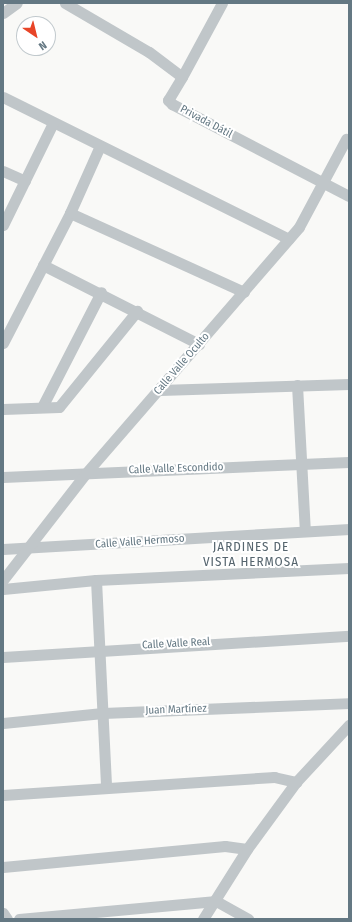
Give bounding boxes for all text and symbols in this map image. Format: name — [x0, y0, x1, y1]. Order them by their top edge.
north arrow — [16, 16, 56, 56]
text: N — [36, 38, 49, 53]
street label: Privada Dátil — [178, 103, 234, 141]
street label: Calle Valle Oculto — [151, 330, 213, 398]
street label: Calle Valle Escondido — [128, 461, 224, 477]
street label: Calle Valle Hermoso — [95, 532, 185, 552]
district label: JARDINES DE VISTA HERMOSA — [203, 540, 299, 571]
street label: Calle Valle Real — [142, 636, 210, 652]
street label: Juan Martínez — [145, 702, 207, 718]

